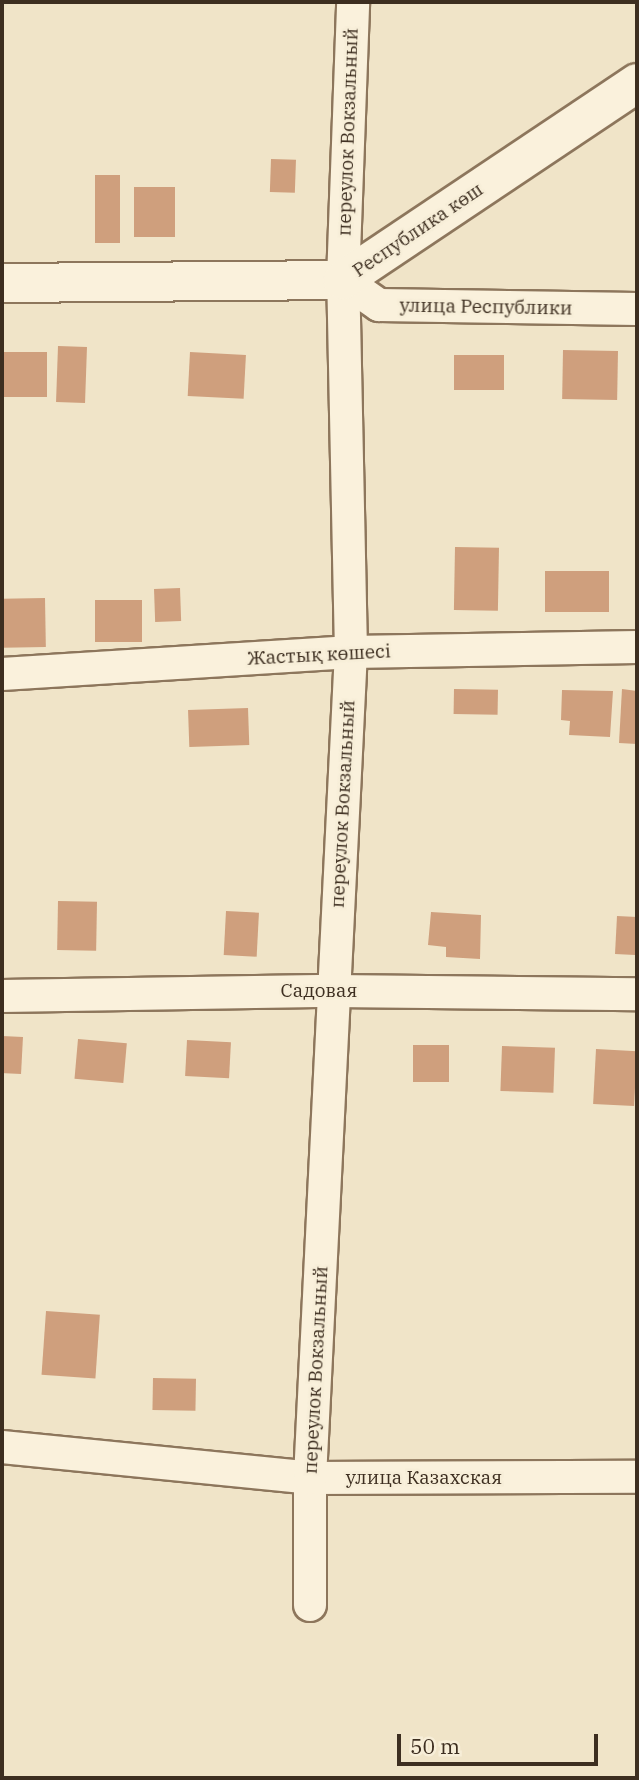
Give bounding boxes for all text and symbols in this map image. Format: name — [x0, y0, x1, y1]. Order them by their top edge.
street label: переулок Вокзальный — [333, 28, 363, 236]
street label: Республика көш — [348, 178, 488, 282]
street label: улица Республики — [399, 294, 573, 320]
street label: Жастық көшесі — [247, 640, 391, 670]
street label: переулок Вокзальный — [326, 699, 360, 909]
street label: Садовая — [281, 980, 357, 1002]
street label: переулок Вокзальный — [299, 1265, 333, 1475]
street label: улица Казахская — [346, 1467, 502, 1489]
scale bar — [401, 1720, 602, 1764]
text: 50 m — [410, 1732, 460, 1760]

